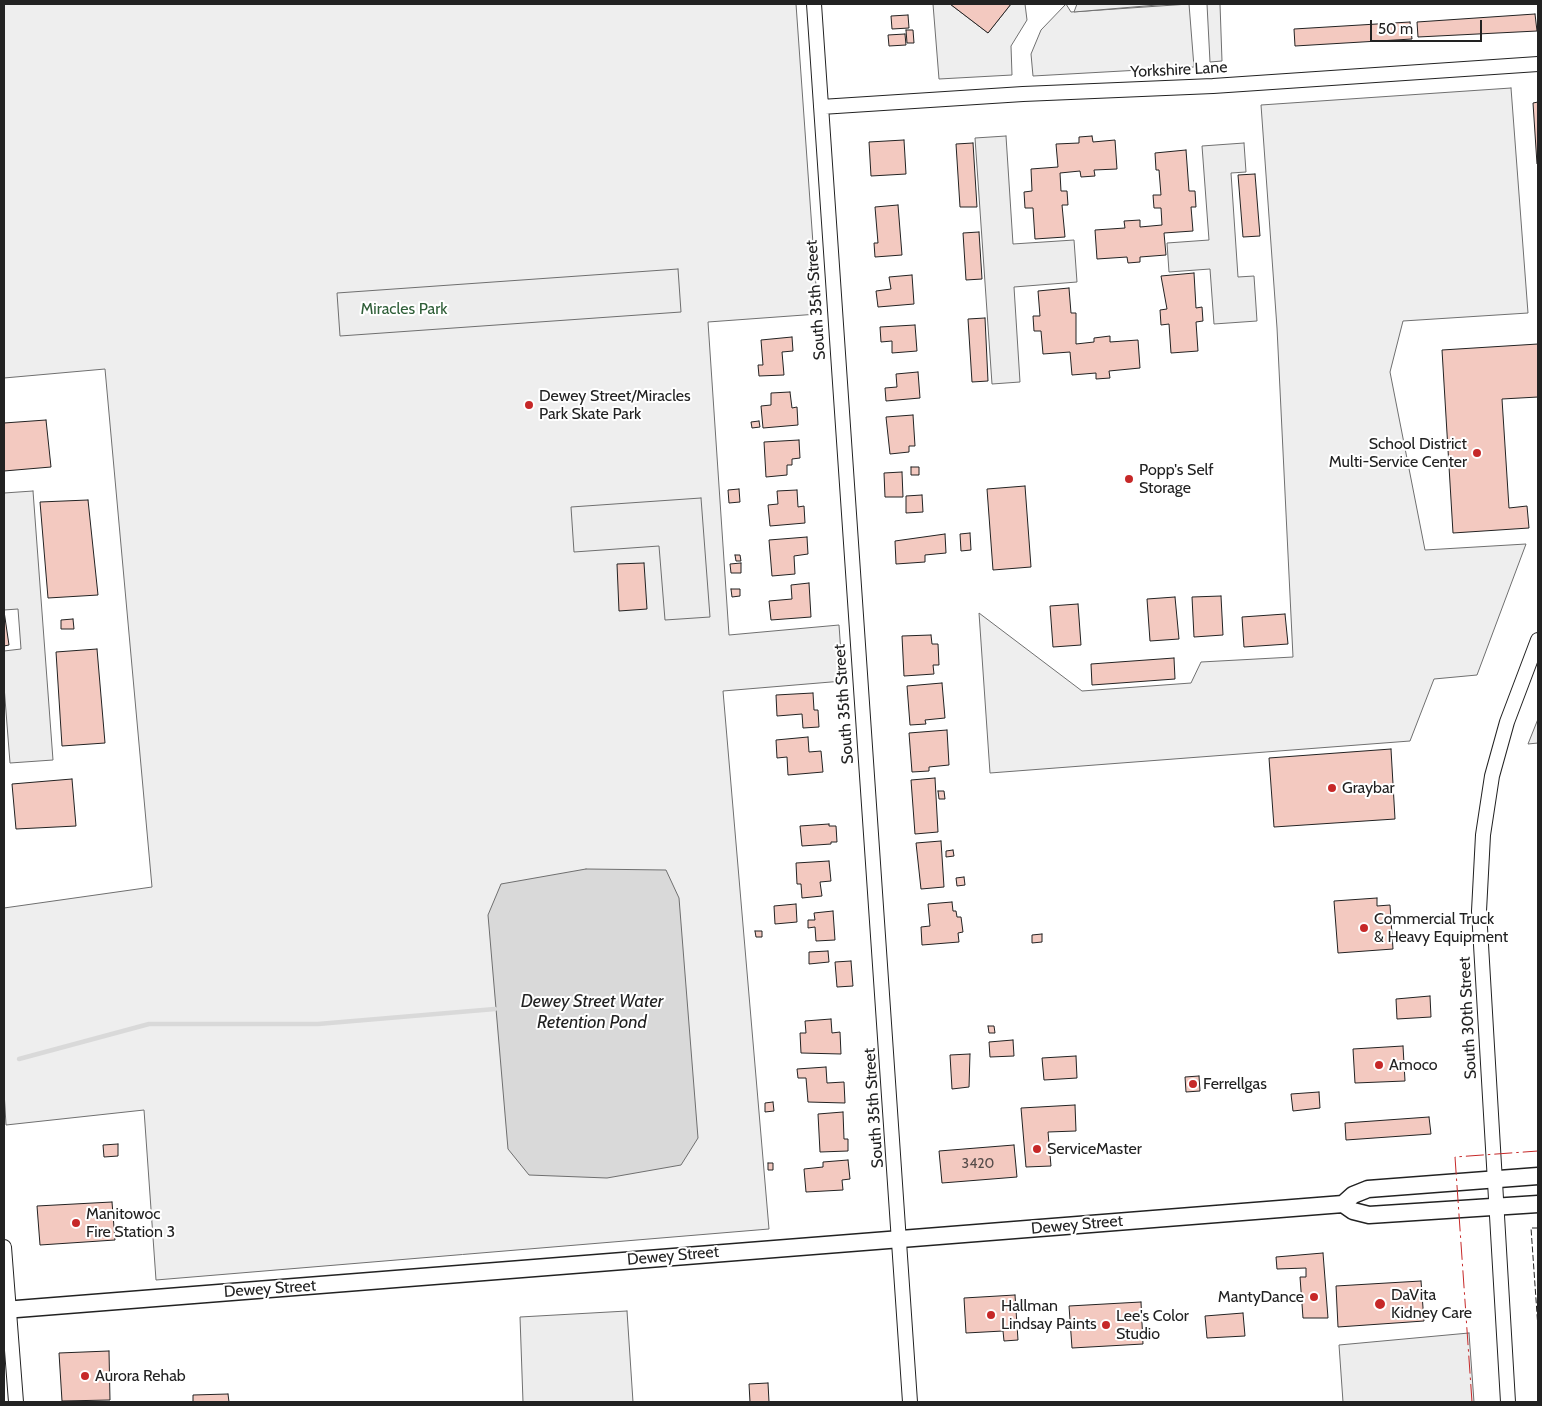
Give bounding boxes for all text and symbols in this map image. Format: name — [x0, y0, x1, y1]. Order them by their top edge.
scale bar — [1372, 10, 1484, 42]
text: 50 m — [1378, 20, 1413, 38]
street label: Yorkshire Lane — [1130, 58, 1228, 82]
street label: South 35th Street — [802, 239, 830, 361]
park label: Miracles Park — [360, 299, 448, 319]
place label: Dewey Street/Miracles Park Skate Park — [539, 386, 691, 424]
marker: Dewey Street/Miracles Park Skate Park — [523, 399, 535, 411]
place label: School District Multi-Service Center — [1329, 434, 1467, 472]
marker: School District Multi-Service Center — [1471, 447, 1483, 459]
place label: Popp's Self Storage — [1139, 460, 1214, 498]
marker: Popp's Self Storage — [1123, 473, 1135, 485]
street label: South 35th Street — [830, 643, 858, 765]
place label: Graybar — [1342, 778, 1395, 798]
marker: Graybar — [1326, 782, 1338, 794]
place label: Commercial Truck & Heavy Equipment — [1374, 909, 1508, 947]
marker: Commercial Truck & Heavy Equipment — [1358, 922, 1370, 934]
street label: South 30th Street — [1455, 956, 1481, 1080]
water label: Dewey Street Water Retention Pond — [521, 991, 663, 1034]
street label: South 35th Street — [860, 1047, 888, 1169]
place label: Amoco — [1389, 1055, 1438, 1075]
marker: Amoco — [1373, 1059, 1385, 1071]
place label: Ferrellgas — [1203, 1074, 1267, 1094]
marker: Ferrellgas — [1187, 1078, 1199, 1090]
place label: ServiceMaster — [1047, 1139, 1142, 1159]
marker: ServiceMaster — [1031, 1143, 1043, 1155]
house number: 3420 — [962, 1156, 994, 1172]
place label: Manitowoc Fire Station 3 — [86, 1204, 175, 1242]
street label: Dewey Street — [1030, 1211, 1124, 1239]
marker: Manitowoc Fire Station 3 — [70, 1217, 82, 1229]
street label: Dewey Street — [626, 1242, 720, 1270]
street label: Dewey Street — [223, 1276, 317, 1302]
place label: DaVita Kidney Care — [1391, 1285, 1472, 1323]
place label: MantyDance — [1218, 1287, 1304, 1307]
marker: MantyDance — [1308, 1291, 1320, 1303]
place label: Hallman Lindsay Paints — [1001, 1296, 1097, 1334]
marker: DaVita Kidney Care — [1373, 1297, 1387, 1311]
place label: Lee's Color Studio — [1116, 1306, 1189, 1344]
marker: Hallman Lindsay Paints — [985, 1309, 997, 1321]
marker: Lee's Color Studio — [1100, 1319, 1112, 1331]
place label: Aurora Rehab — [95, 1366, 186, 1386]
marker: Aurora Rehab — [79, 1370, 91, 1382]

